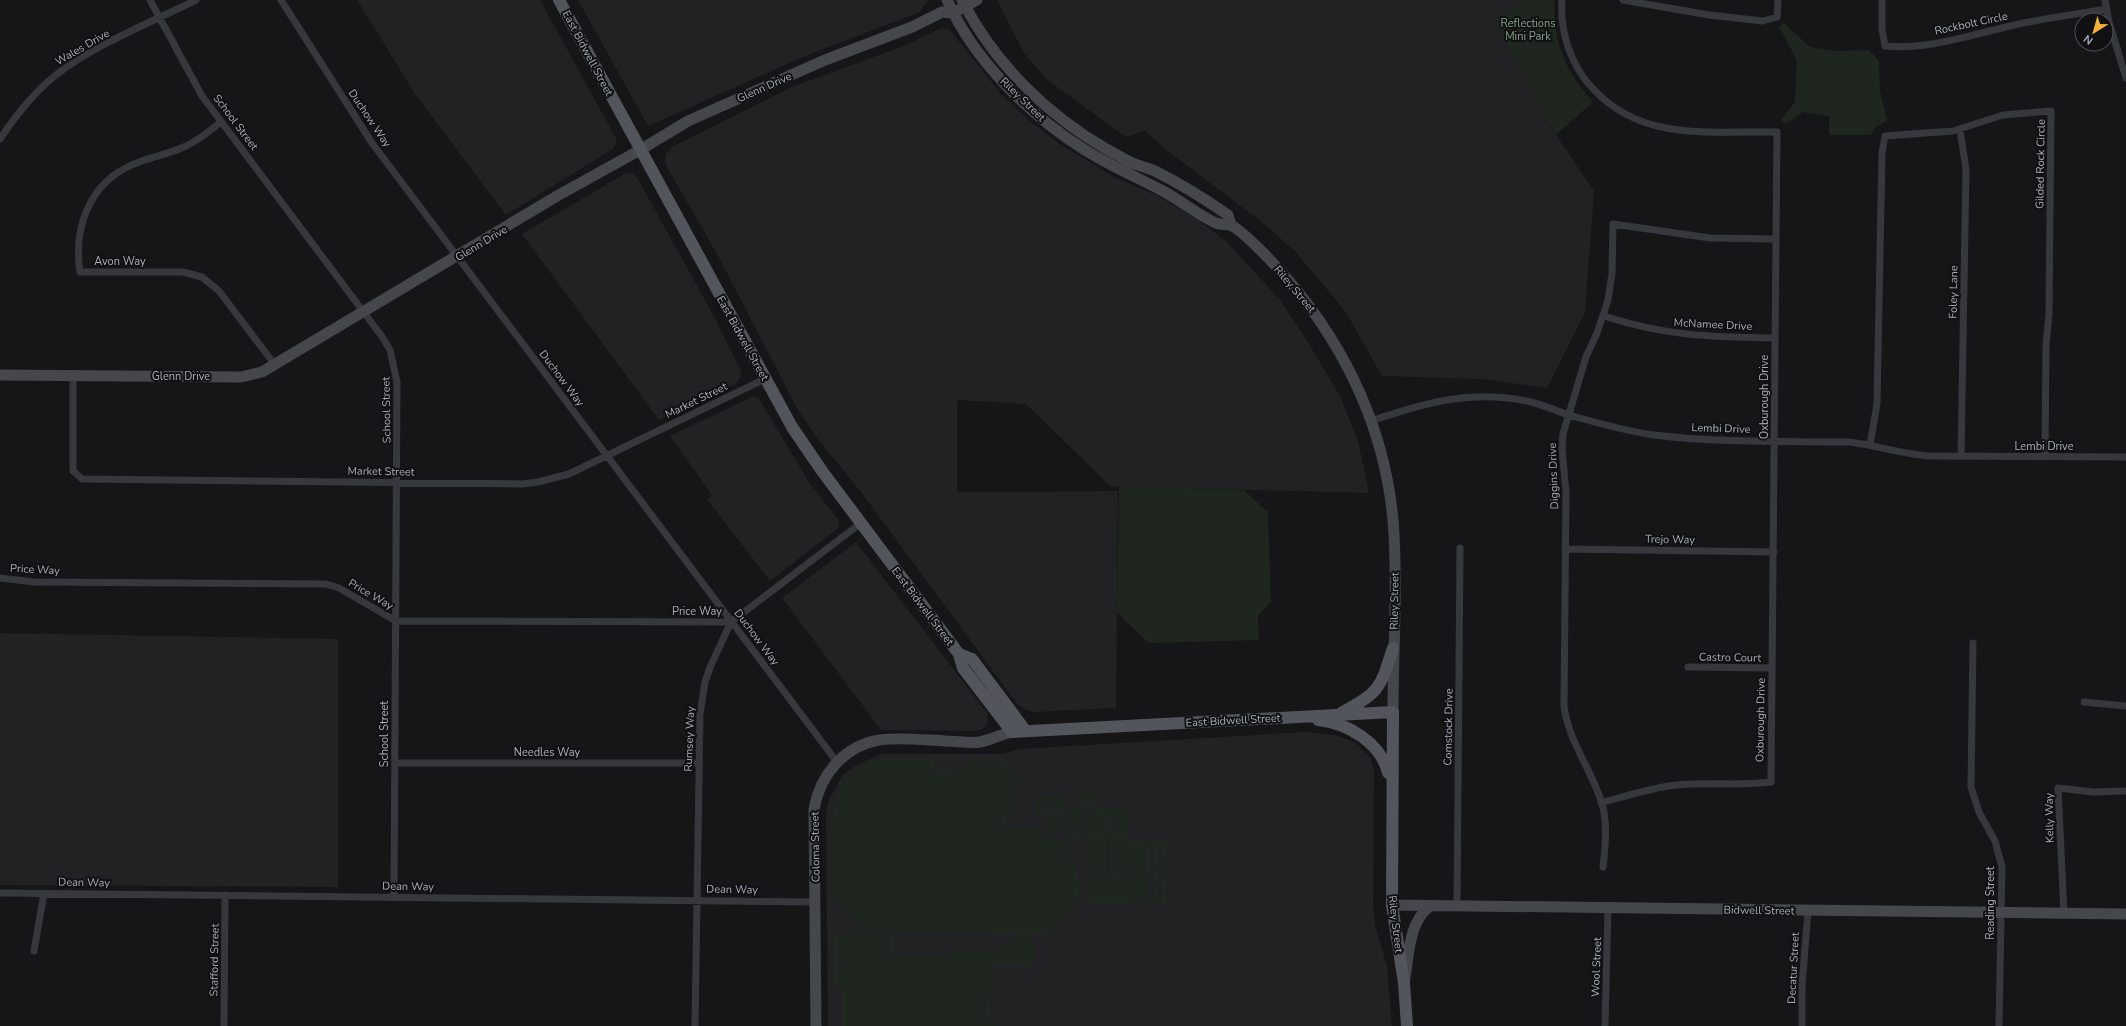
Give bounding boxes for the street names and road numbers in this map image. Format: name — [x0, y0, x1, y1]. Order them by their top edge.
street label: East Bidwell Street — [559, 8, 617, 99]
street label: Rockbolt Circle — [1933, 8, 2009, 39]
street label: Wales Drive — [52, 26, 112, 69]
street label: Glenn Drive — [734, 69, 794, 106]
street label: Riley Street — [997, 74, 1049, 125]
street label: Duchow Way — [345, 86, 395, 150]
street label: School Street — [210, 91, 262, 153]
street label: Gilded Rock Circle — [2032, 119, 2049, 209]
street label: Glenn Drive — [452, 222, 510, 265]
street label: Avon Way — [94, 254, 146, 269]
street label: Riley Street — [1270, 263, 1319, 316]
street label: Foley Lane — [1946, 265, 1961, 319]
street label: East Bidwell Street — [713, 293, 772, 383]
street label: McNamee Drive — [1673, 315, 1753, 334]
street label: Duchow Way — [536, 347, 588, 410]
street label: Oxburough Drive — [1757, 355, 1772, 439]
street label: Glenn Drive — [152, 369, 210, 384]
street label: School Street — [378, 377, 395, 443]
street label: Market Street — [663, 379, 730, 422]
street label: Lembi Drive — [1691, 420, 1751, 437]
street label: Lembi Drive — [2014, 439, 2074, 454]
street label: Diggins Drive — [1545, 442, 1562, 510]
street label: Market Street — [347, 463, 415, 480]
street label: Trejo Way — [1645, 532, 1695, 547]
street label: Price Way — [10, 561, 61, 578]
street label: East Bidwell Street — [888, 564, 957, 649]
street label: Riley Street — [1387, 572, 1403, 630]
street label: Price Way — [345, 575, 396, 614]
street label: Price Way — [672, 604, 722, 619]
street label: Duchow Way — [731, 606, 783, 669]
street label: Castro Court — [1699, 649, 1761, 666]
street label: Oxburough Drive — [1752, 677, 1769, 762]
street label: Comstock Drive — [1440, 688, 1457, 766]
street label: School Street — [377, 701, 392, 767]
street label: Rumsey Way — [681, 706, 698, 772]
street label: East Bidwell Street — [1185, 711, 1281, 730]
street label: Needles Way — [514, 745, 581, 760]
street label: Kelly Way — [2042, 792, 2057, 843]
street label: Coloma Street — [807, 811, 824, 882]
street label: Reading Street — [1983, 866, 1998, 940]
street label: Dean Way — [58, 875, 110, 890]
street label: Dean Way — [382, 879, 434, 894]
street label: Dean Way — [706, 882, 758, 897]
street label: Riley Street — [1385, 895, 1406, 954]
street label: Bidwell Street — [1723, 902, 1795, 919]
street label: Stafford Street — [206, 923, 223, 996]
street label: Decatur Street — [1784, 932, 1803, 1004]
street label: Wool Street — [1588, 937, 1605, 997]

